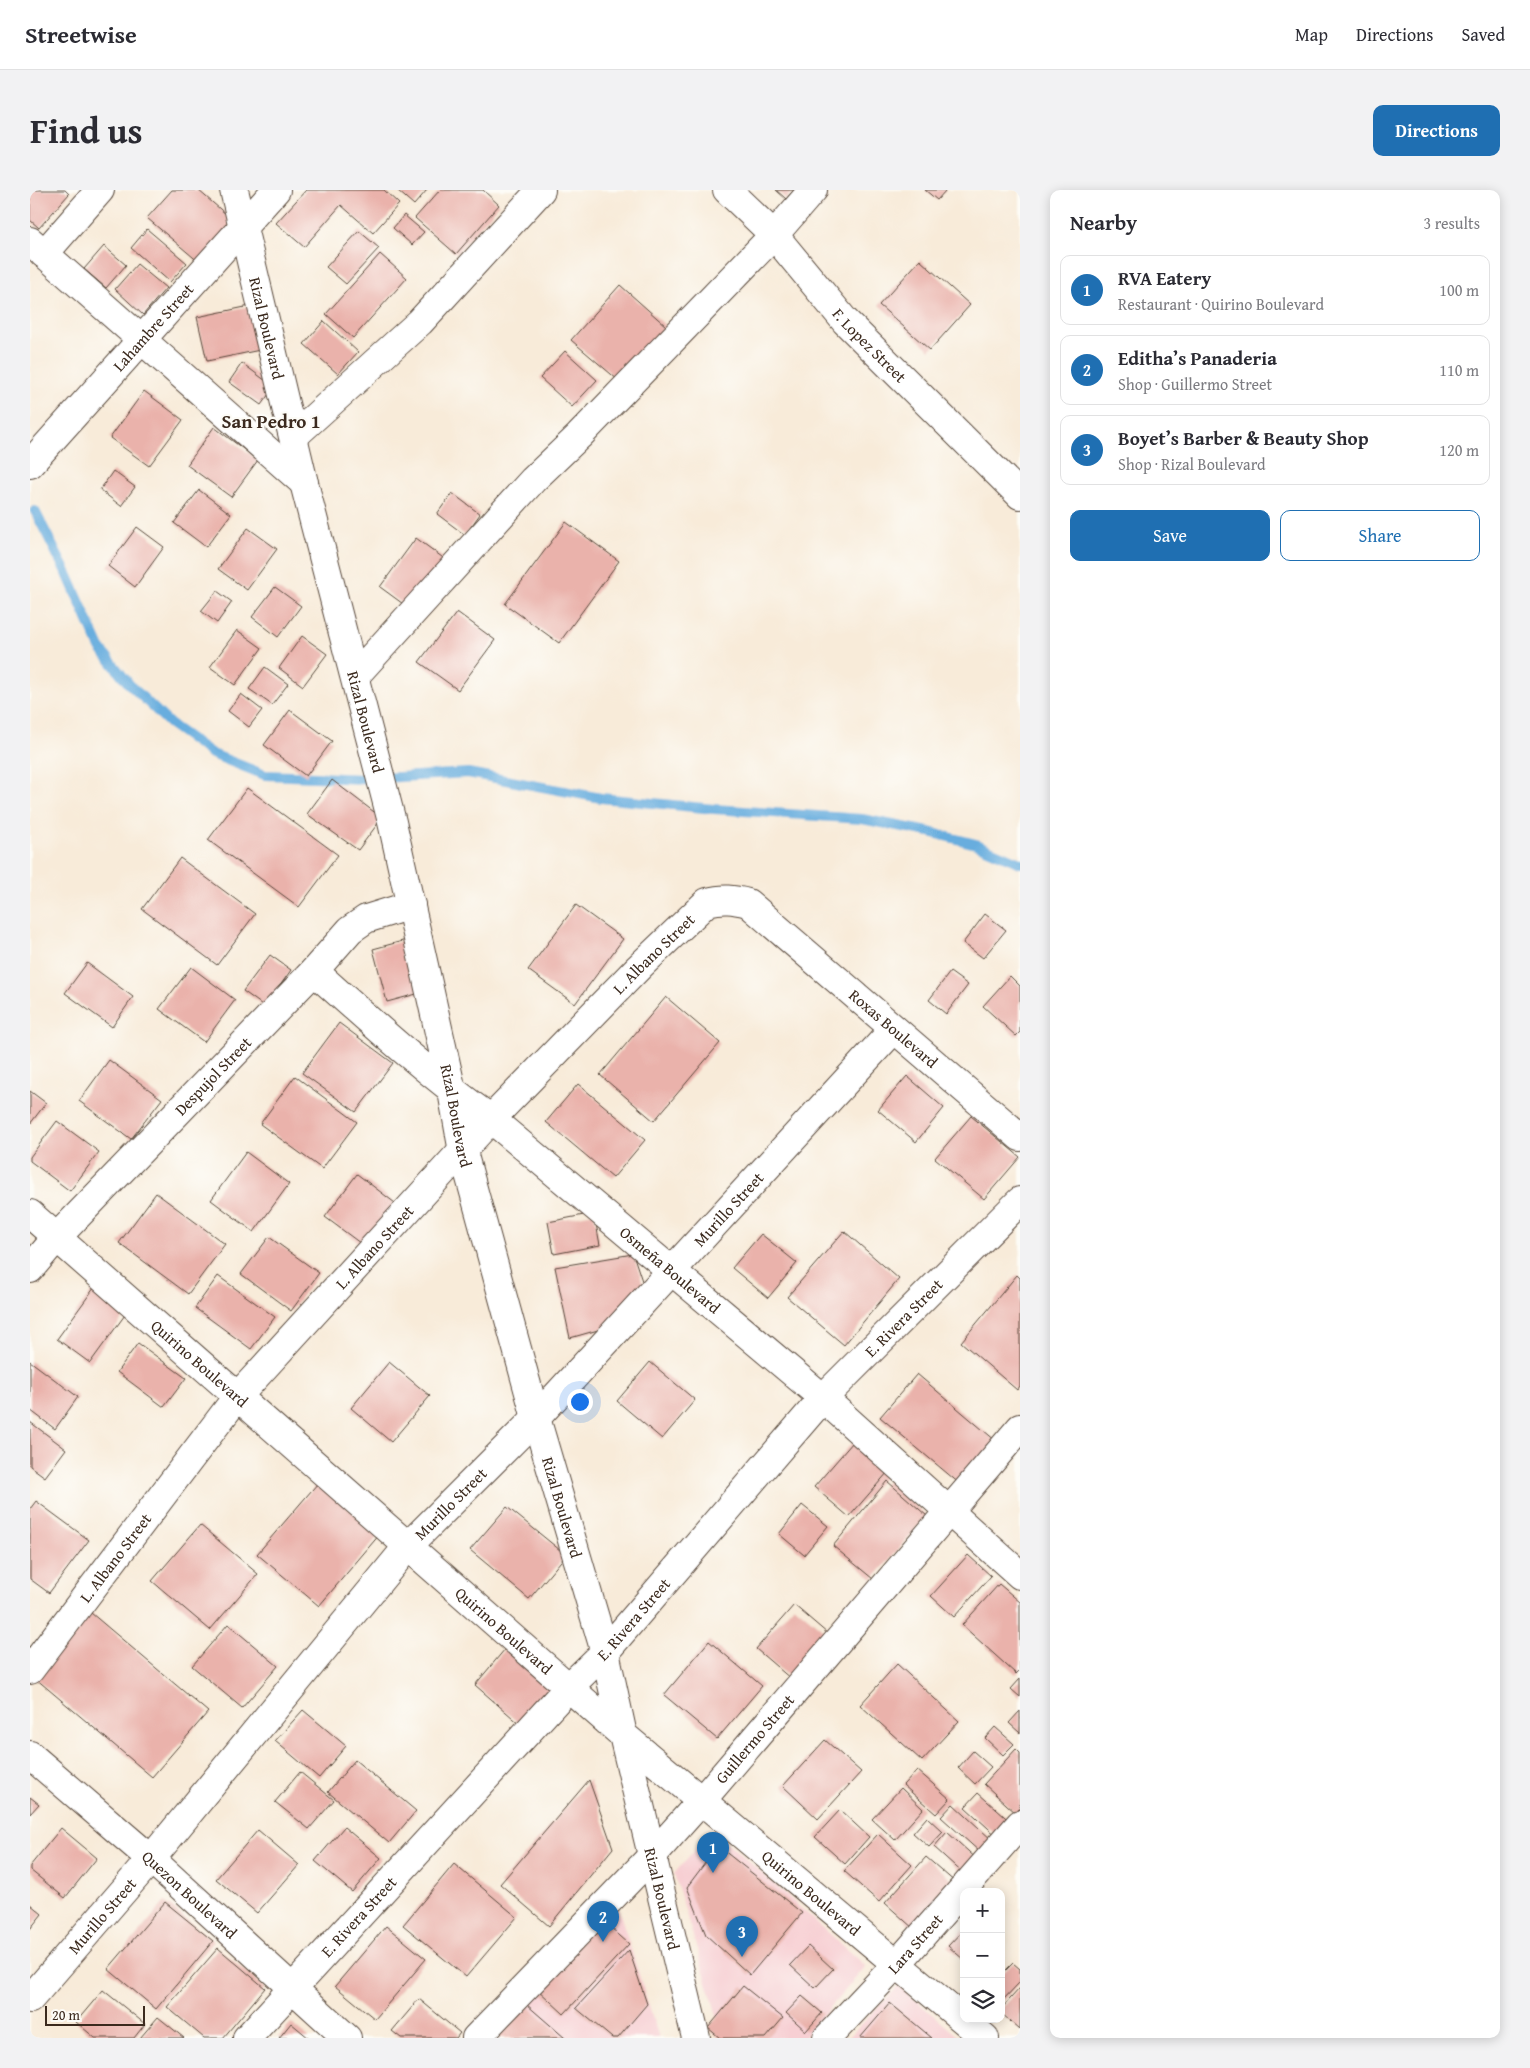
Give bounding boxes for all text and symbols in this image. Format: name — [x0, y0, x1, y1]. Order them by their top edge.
text: Streetwise — [25, 17, 137, 52]
text: Map — [1295, 21, 1328, 48]
text: Directions — [1356, 21, 1433, 48]
text: Saved — [1461, 21, 1505, 48]
text: Find us — [30, 105, 143, 156]
button: Directions — [1373, 105, 1500, 156]
text: Nearby — [1070, 207, 1137, 238]
text: 3 results — [1423, 211, 1480, 235]
text: RVA Eatery — [1118, 264, 1211, 292]
street label: Rizal Boulevard — [243, 275, 291, 382]
street label: Lahambre Street — [107, 277, 199, 376]
text: 1 — [1083, 278, 1091, 302]
text: 100 m — [1439, 278, 1479, 302]
text: Restaurant · Quirino Boulevard — [1118, 292, 1324, 316]
street label: F. Lopez Street — [827, 303, 912, 388]
text: Editha’s Panaderia — [1118, 344, 1277, 372]
text: 2 — [1083, 358, 1091, 382]
text: 110 m — [1439, 358, 1479, 382]
text: Shop · Guillermo Street — [1118, 372, 1272, 396]
district label: San Pedro 1 — [222, 407, 321, 435]
text: Boyet’s Barber & Beauty Shop — [1118, 424, 1369, 452]
text: 3 — [1083, 438, 1091, 462]
text: 120 m — [1439, 438, 1479, 462]
text: Shop · Rizal Boulevard — [1118, 452, 1266, 476]
button: Save — [1070, 510, 1270, 561]
button: Share — [1280, 510, 1480, 561]
street label: Rizal Boulevard — [341, 668, 391, 776]
street label: L. Albano Street — [607, 908, 700, 999]
street label: Roxas Boulevard — [844, 983, 944, 1074]
street label: Despujol Street — [169, 1031, 257, 1121]
street label: Rizal Boulevard — [434, 1062, 479, 1170]
street label: Murillo Street — [688, 1166, 769, 1252]
street label: L. Albano Street — [329, 1199, 419, 1294]
street label: Osmeña Boulevard — [615, 1220, 726, 1319]
street label: E. Rivera Street — [859, 1273, 948, 1362]
street label: Quirino Boulevard — [146, 1314, 254, 1413]
your location — [567, 1389, 593, 1415]
street label: Rizal Boulevard — [536, 1454, 589, 1561]
street label: Murillo Street — [409, 1462, 492, 1545]
street label: L. Albano Street — [73, 1508, 157, 1607]
street label: E. Rivera Street — [591, 1572, 676, 1666]
street label: Quirino Boulevard — [450, 1581, 558, 1680]
street label: Guillermo Street — [709, 1688, 800, 1789]
pin: 1 — [697, 1832, 729, 1873]
street label: Quezon Boulevard — [137, 1844, 243, 1945]
street label: Quirino Boulevard — [757, 1844, 866, 1942]
street label: Rizal Boulevard — [638, 1845, 686, 1953]
street label: E. Rivera Street — [315, 1870, 402, 1962]
street label: Murillo Street — [62, 1872, 142, 1959]
map controls — [960, 1888, 1005, 2023]
button: + — [960, 1888, 1005, 1933]
pin: 2 — [587, 1901, 619, 1942]
street label: Lara Street — [882, 1908, 948, 1979]
pin: 3 — [726, 1916, 758, 1957]
button: − — [960, 1933, 1005, 1978]
button: layers — [960, 1978, 1005, 2023]
scale bar — [45, 2003, 145, 2026]
text: 20 m — [52, 2005, 80, 2025]

